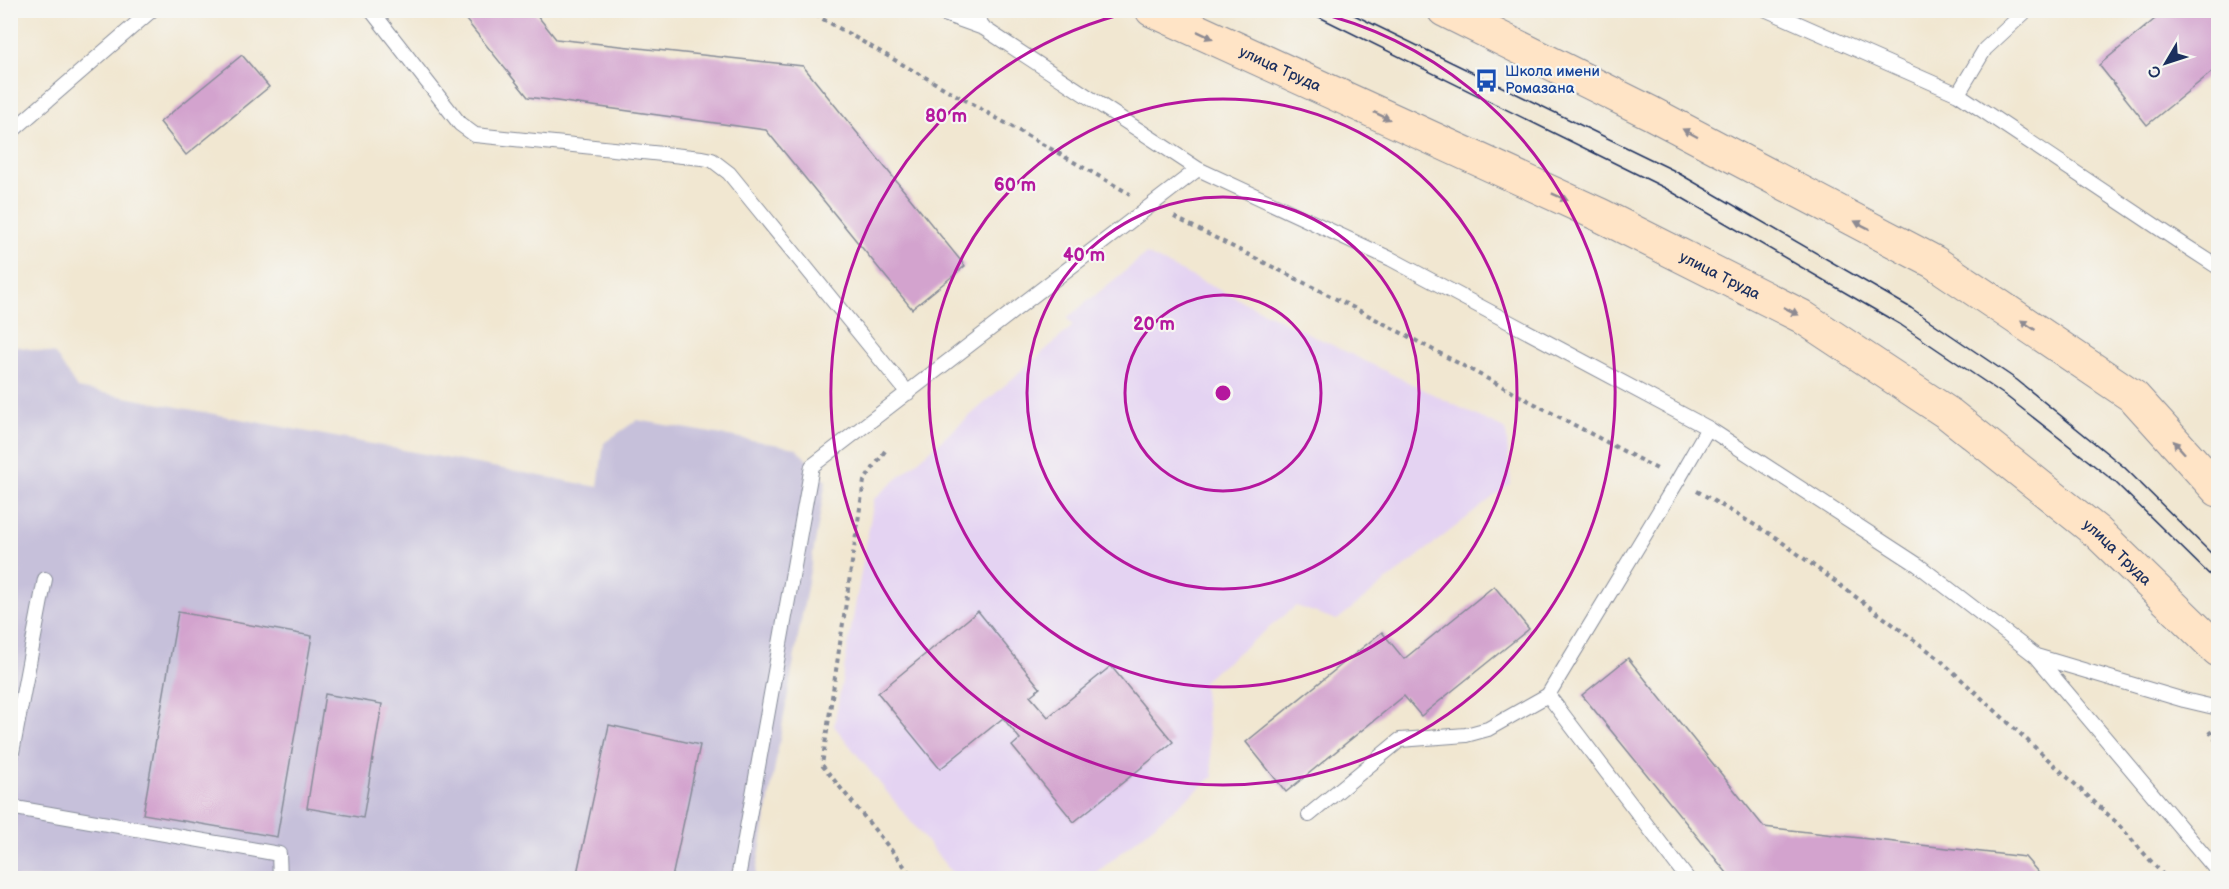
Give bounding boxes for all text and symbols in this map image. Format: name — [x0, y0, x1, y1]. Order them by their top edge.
one-way arrow — [1196, 30, 1214, 40]
north arrow — [2136, 33, 2196, 93]
street label: улица Труда — [1236, 42, 1324, 96]
text: С — [2145, 61, 2166, 82]
place label: Школа имени Ромазана — [1505, 62, 1600, 98]
bus stop icon: Школа имени Ромазана — [1474, 67, 1500, 93]
text: 80 m — [925, 106, 967, 127]
one-way arrow — [1374, 112, 1391, 121]
one-way arrow — [1681, 128, 1698, 138]
text: 60 m — [994, 175, 1036, 196]
one-way arrow — [1551, 192, 1568, 201]
one-way arrow — [1853, 220, 1871, 230]
text: 40 m — [1063, 245, 1105, 266]
street label: улица Труда — [1677, 247, 1764, 304]
one-way arrow — [1782, 307, 1799, 316]
text: 20 m — [1133, 314, 1175, 335]
one-way arrow — [2020, 320, 2037, 331]
centre of rings — [1213, 383, 1233, 403]
one-way arrow — [2173, 440, 2186, 455]
street label: улица Труда — [2079, 515, 2156, 589]

